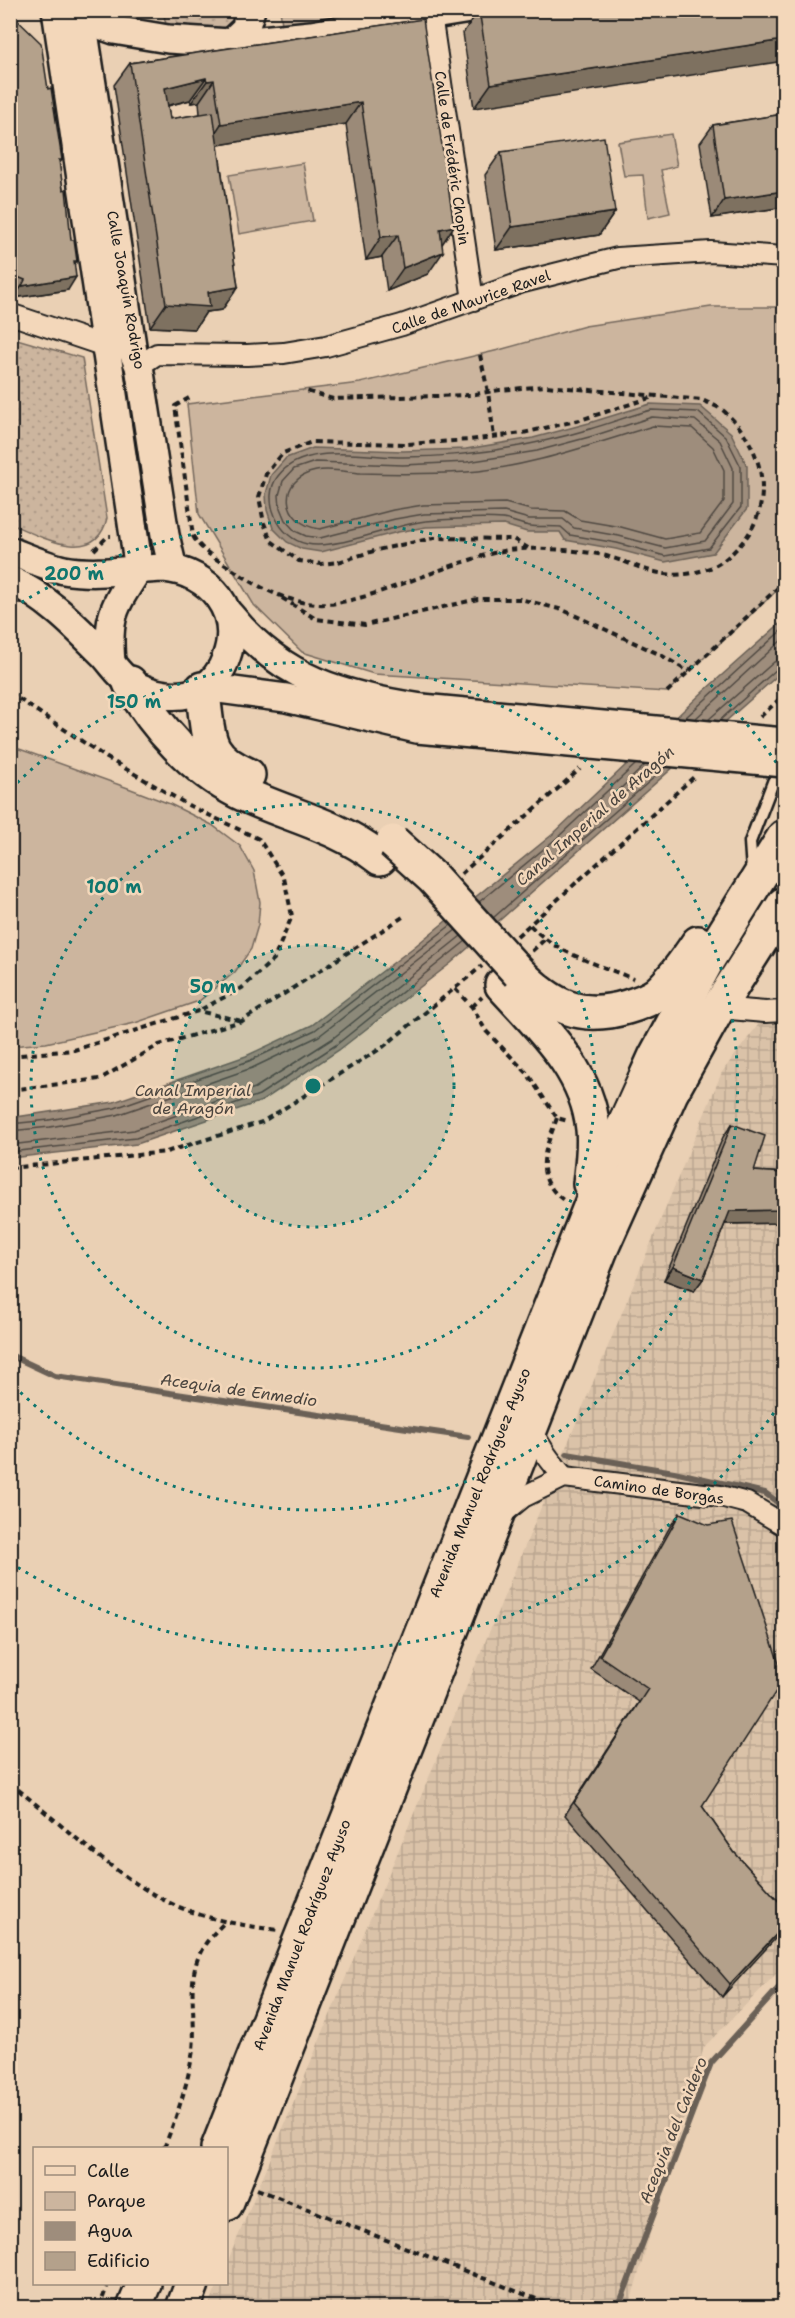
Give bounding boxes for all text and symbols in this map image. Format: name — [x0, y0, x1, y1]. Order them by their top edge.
street label: Calle de Frédéric Chopin — [430, 70, 474, 246]
street label: Calle Joaquín Rodrigo — [102, 209, 150, 371]
street label: Calle de Maurice Ravel — [389, 265, 554, 339]
text: 200 m — [44, 562, 105, 586]
text: 150 m — [107, 690, 162, 714]
water label: Canal Imperial de Aragón — [511, 741, 679, 891]
text: 100 m — [86, 875, 142, 899]
text: 50 m — [190, 975, 237, 999]
centre of rings — [303, 1076, 323, 1096]
water label: Canal Imperial de Aragón — [135, 1080, 251, 1119]
street label: Avenida Manuel Rodríguez Ayuso — [425, 1365, 535, 1601]
water label: Acequia de Enmedio — [159, 1369, 319, 1411]
street label: Camino de Borgas — [593, 1471, 725, 1509]
street label: Avenida Manuel Rodríguez Ayuso — [249, 1816, 355, 2054]
water label: Acequia del Caidero — [634, 2053, 712, 2206]
legend — [33, 2147, 228, 2285]
text: Calle — [87, 2159, 130, 2183]
text: Parque — [87, 2189, 146, 2213]
text: Agua — [87, 2219, 132, 2243]
text: Edificio — [87, 2249, 150, 2273]

